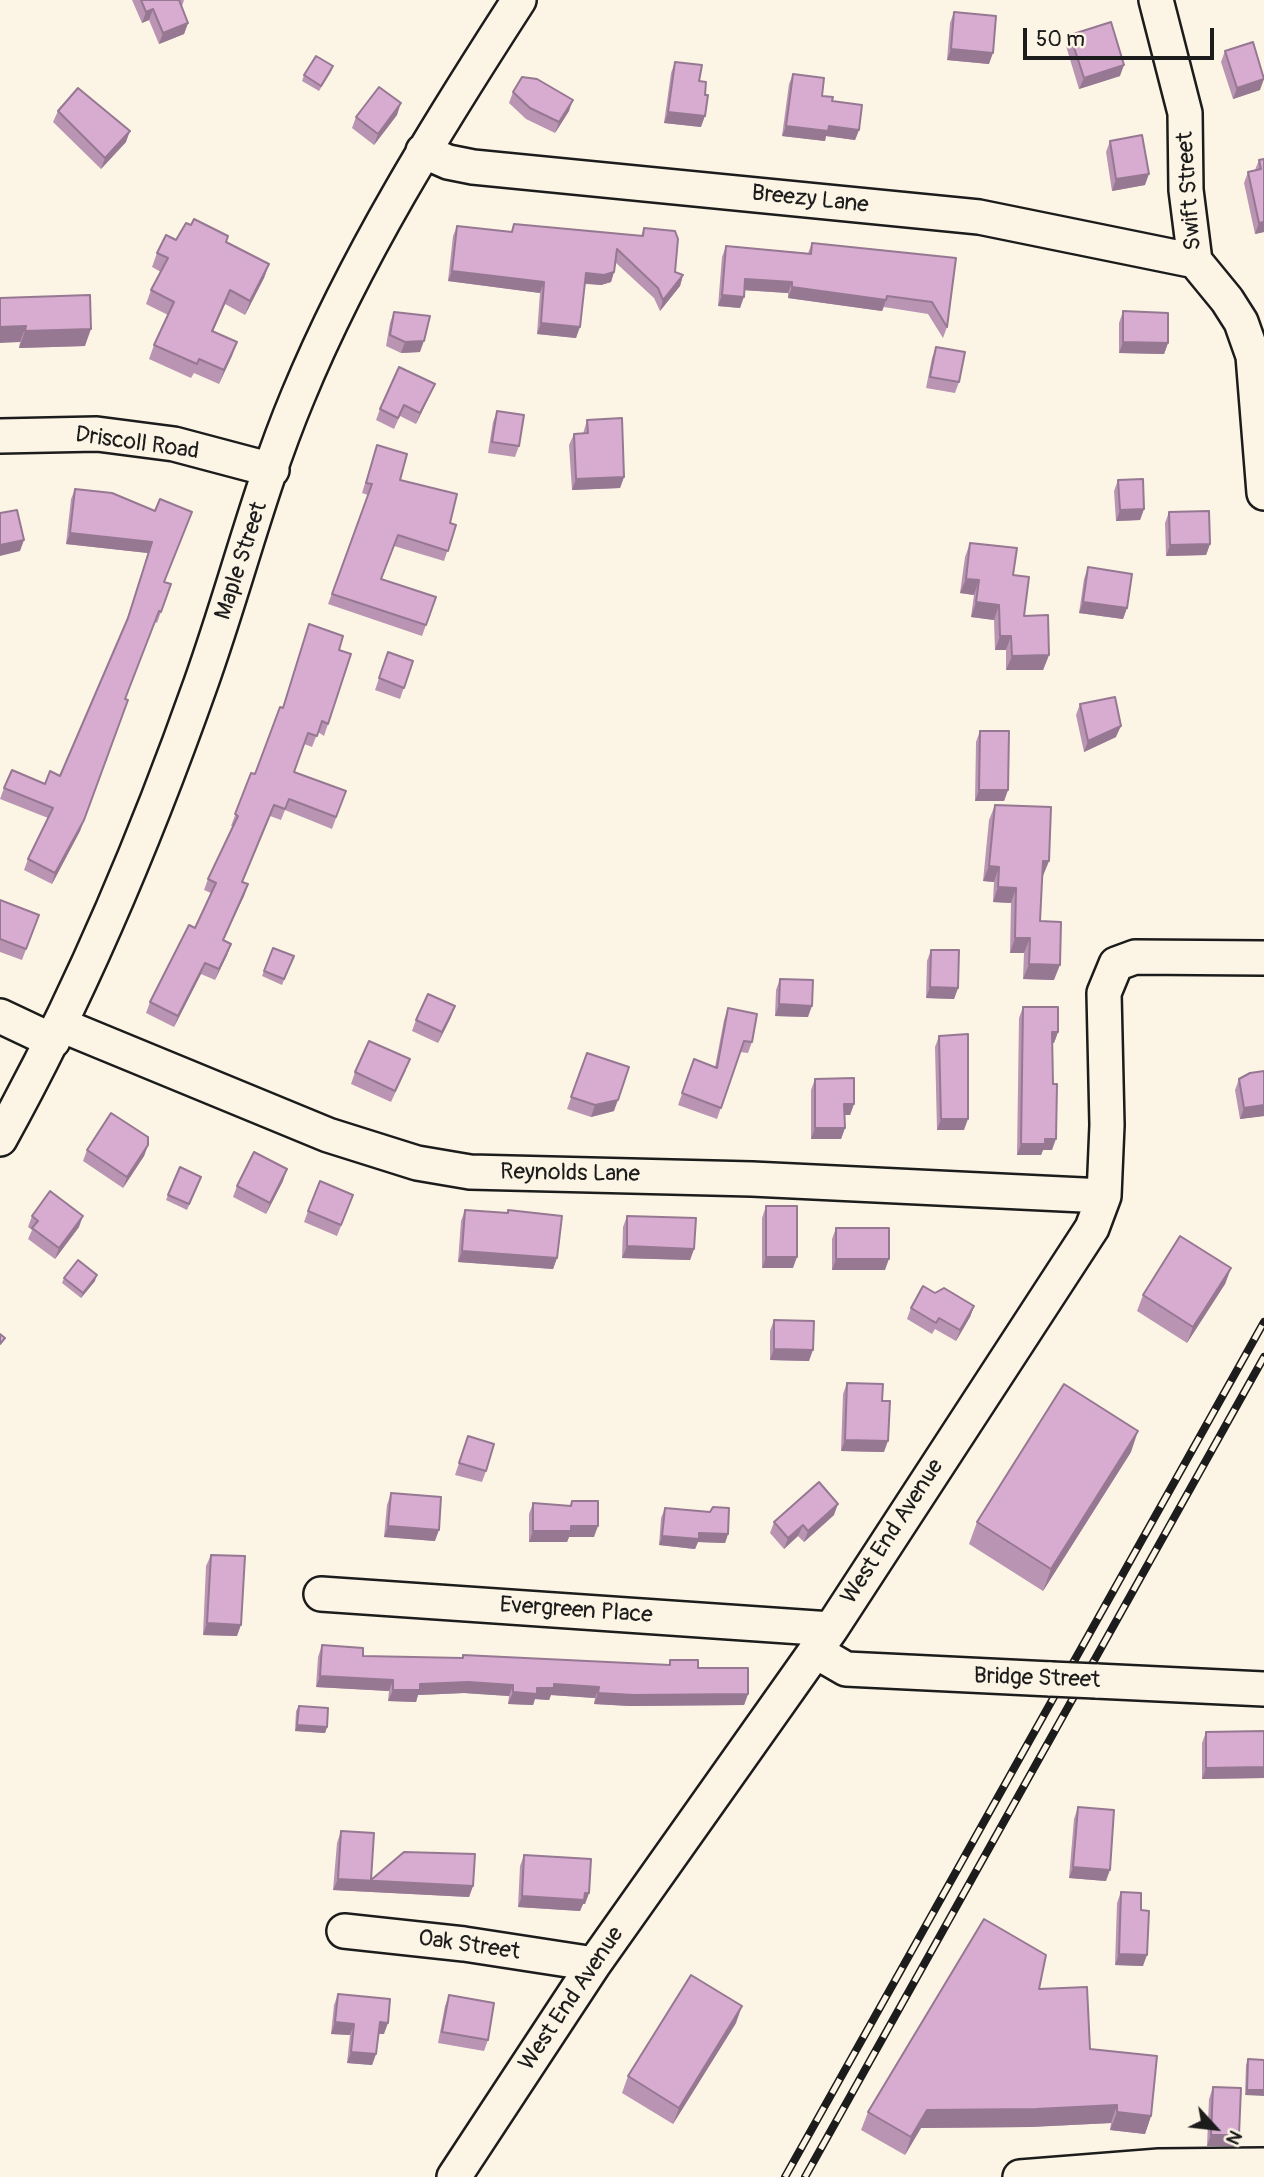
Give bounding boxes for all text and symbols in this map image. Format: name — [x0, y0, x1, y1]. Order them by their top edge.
scale bar — [1026, 14, 1217, 58]
text: 50 m — [1036, 26, 1085, 53]
street label: Swift Street — [1172, 131, 1208, 251]
street label: Breezy Lane — [750, 180, 870, 220]
street label: Driscoll Road — [73, 422, 201, 466]
street label: Maple Street — [210, 499, 274, 623]
street label: Reynolds Lane — [500, 1159, 640, 1189]
street label: West End Avenue — [836, 1454, 950, 1610]
street label: Evergreen Place — [499, 1592, 653, 1630]
street label: Bridge Street — [973, 1663, 1101, 1695]
street label: West End Avenue — [514, 1922, 630, 2076]
street label: Oak Street — [416, 1925, 522, 1967]
north arrow — [1180, 2093, 1250, 2163]
text: N — [1220, 2126, 1247, 2149]

